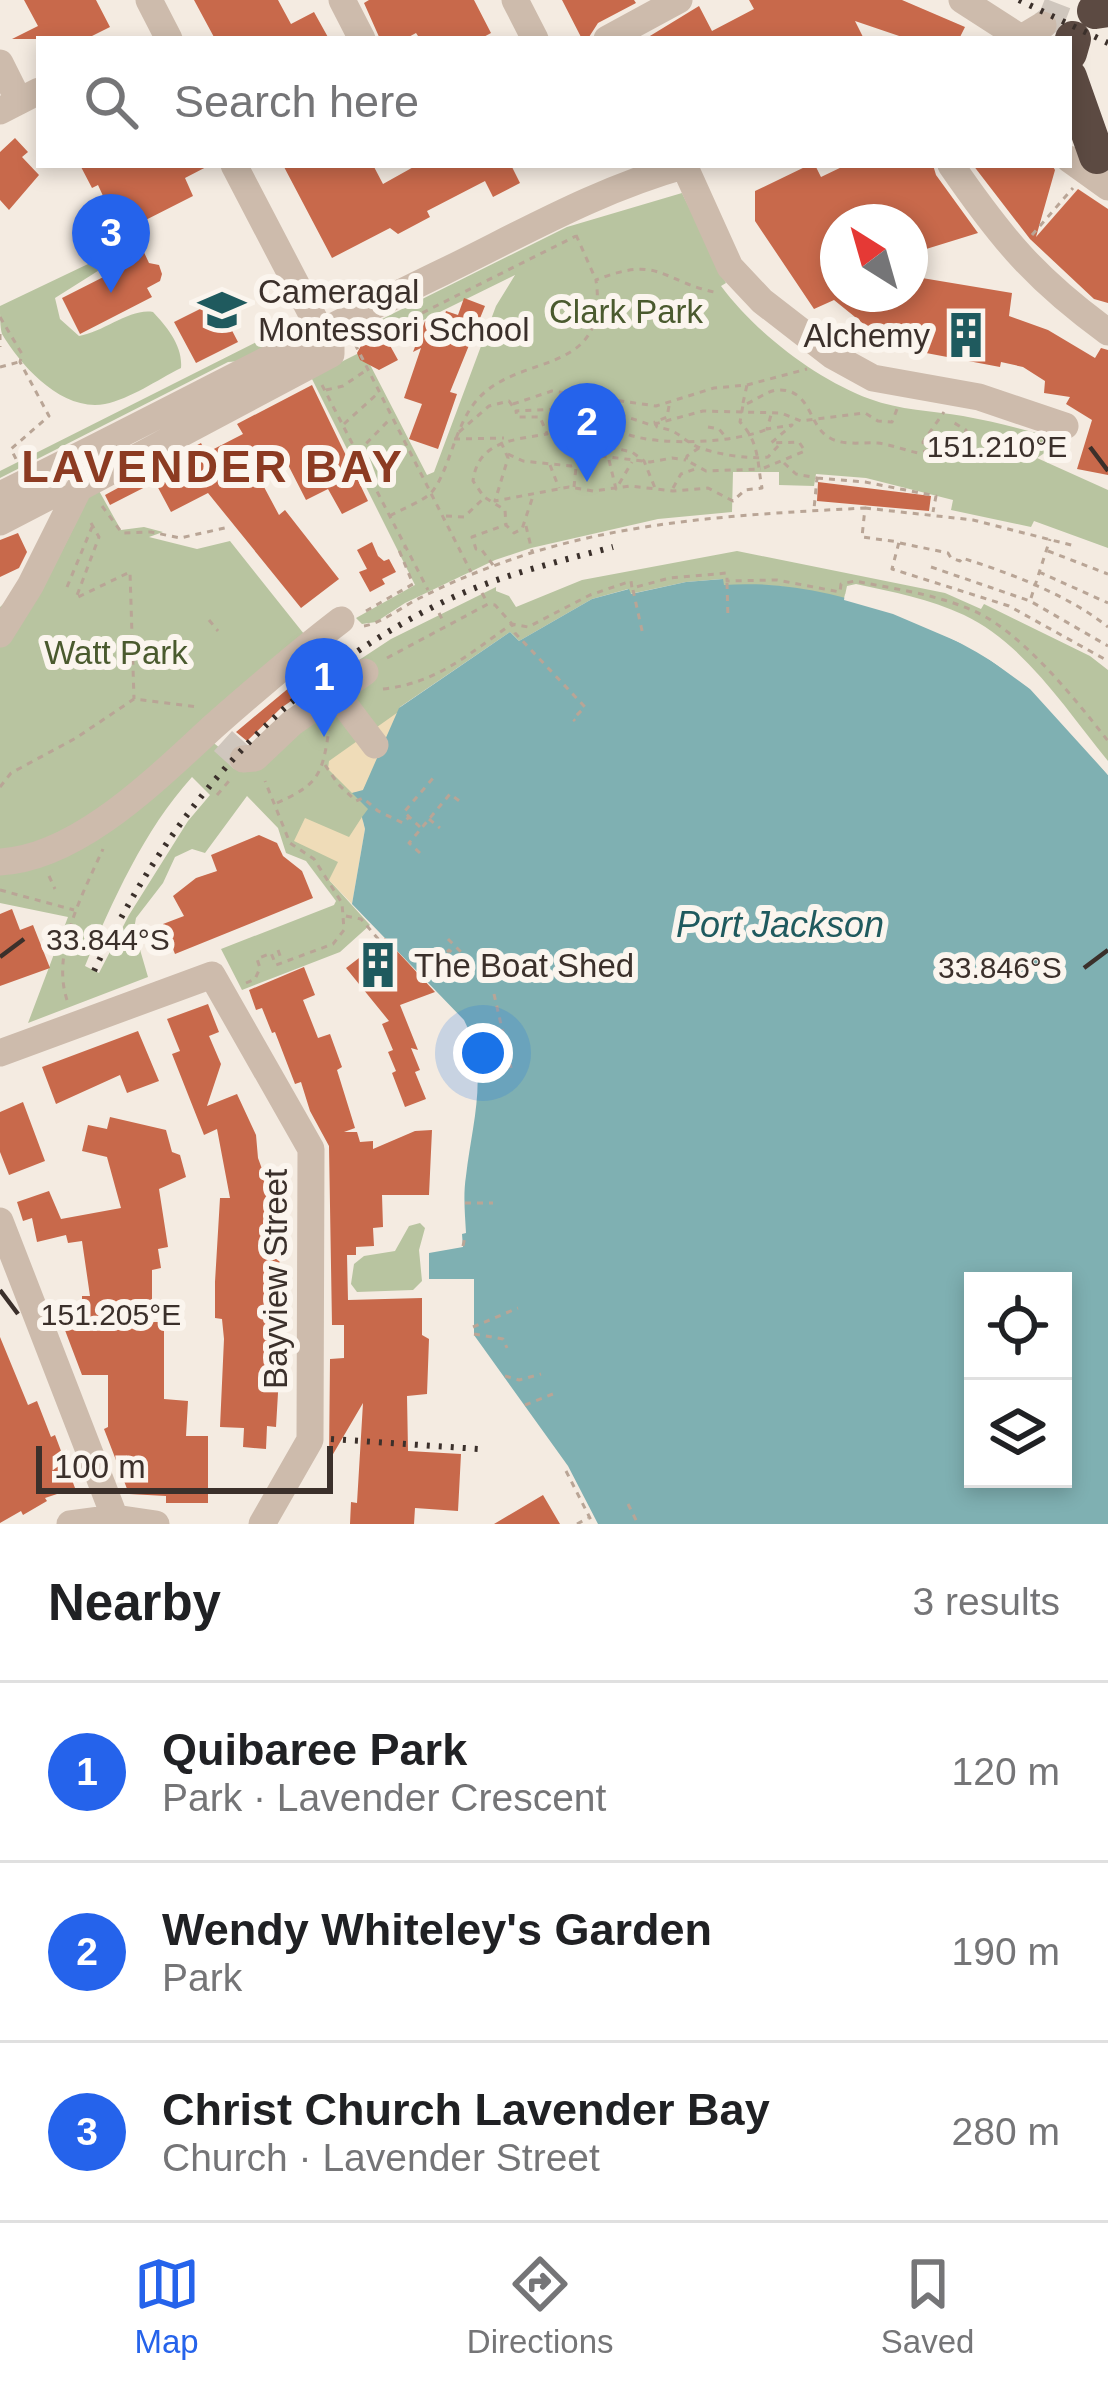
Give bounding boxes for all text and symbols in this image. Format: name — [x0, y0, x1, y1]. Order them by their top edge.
search box — [36, 36, 1072, 168]
icon: search — [78, 69, 144, 135]
text: Search here — [174, 76, 419, 127]
pin: 3 — [72, 194, 150, 293]
north arrow — [820, 204, 928, 312]
place label: Cameragal Montessori School — [258, 273, 529, 348]
school or university icon: Cameragal Montessori School — [197, 285, 247, 335]
park label: Clark Park — [549, 293, 704, 330]
building icon: Alchemy — [941, 310, 991, 360]
place label: Alchemy — [803, 317, 930, 354]
pin: 2 — [548, 383, 626, 482]
text: 151.210°E — [927, 430, 1067, 463]
district label: LAVENDER BAY — [21, 441, 405, 492]
park label: Watt Park — [44, 634, 188, 671]
pin: 1 — [285, 638, 363, 737]
water label: Port Jackson — [676, 904, 884, 945]
text: 33.844°S — [46, 923, 170, 956]
building icon: The Boat Shed — [353, 940, 403, 990]
place label: The Boat Shed — [414, 947, 634, 984]
text: 33.846°S — [938, 951, 1062, 984]
your location — [453, 1023, 513, 1083]
street label: Bayview Street — [257, 1169, 294, 1389]
map controls — [964, 1272, 1072, 1488]
button: locate — [964, 1272, 1072, 1380]
text: 151.205°E — [41, 1298, 181, 1331]
button: layers — [964, 1380, 1072, 1488]
scale bar — [36, 1440, 333, 1493]
text: 100 m — [54, 1448, 146, 1485]
text: Nearby — [48, 1574, 221, 1631]
text: 3 results — [913, 1580, 1060, 1623]
text: Quibaree Park — [162, 1724, 467, 1775]
text: 1 — [76, 1750, 98, 1793]
text: 120 m — [952, 1750, 1060, 1793]
text: Park · Lavender Crescent — [162, 1776, 606, 1819]
text: Wendy Whiteley's Garden — [162, 1904, 712, 1955]
text: 2 — [76, 1930, 98, 1973]
text: 190 m — [952, 1930, 1060, 1973]
text: Park — [162, 1956, 242, 1999]
text: Christ Church Lavender Bay — [162, 2084, 770, 2135]
text: 3 — [76, 2110, 98, 2153]
text: 280 m — [952, 2110, 1060, 2153]
text: Church · Lavender Street — [162, 2136, 600, 2179]
tab: Map — [134, 2251, 200, 2361]
tab: Directions — [467, 2251, 614, 2361]
tab: Saved — [881, 2251, 974, 2361]

